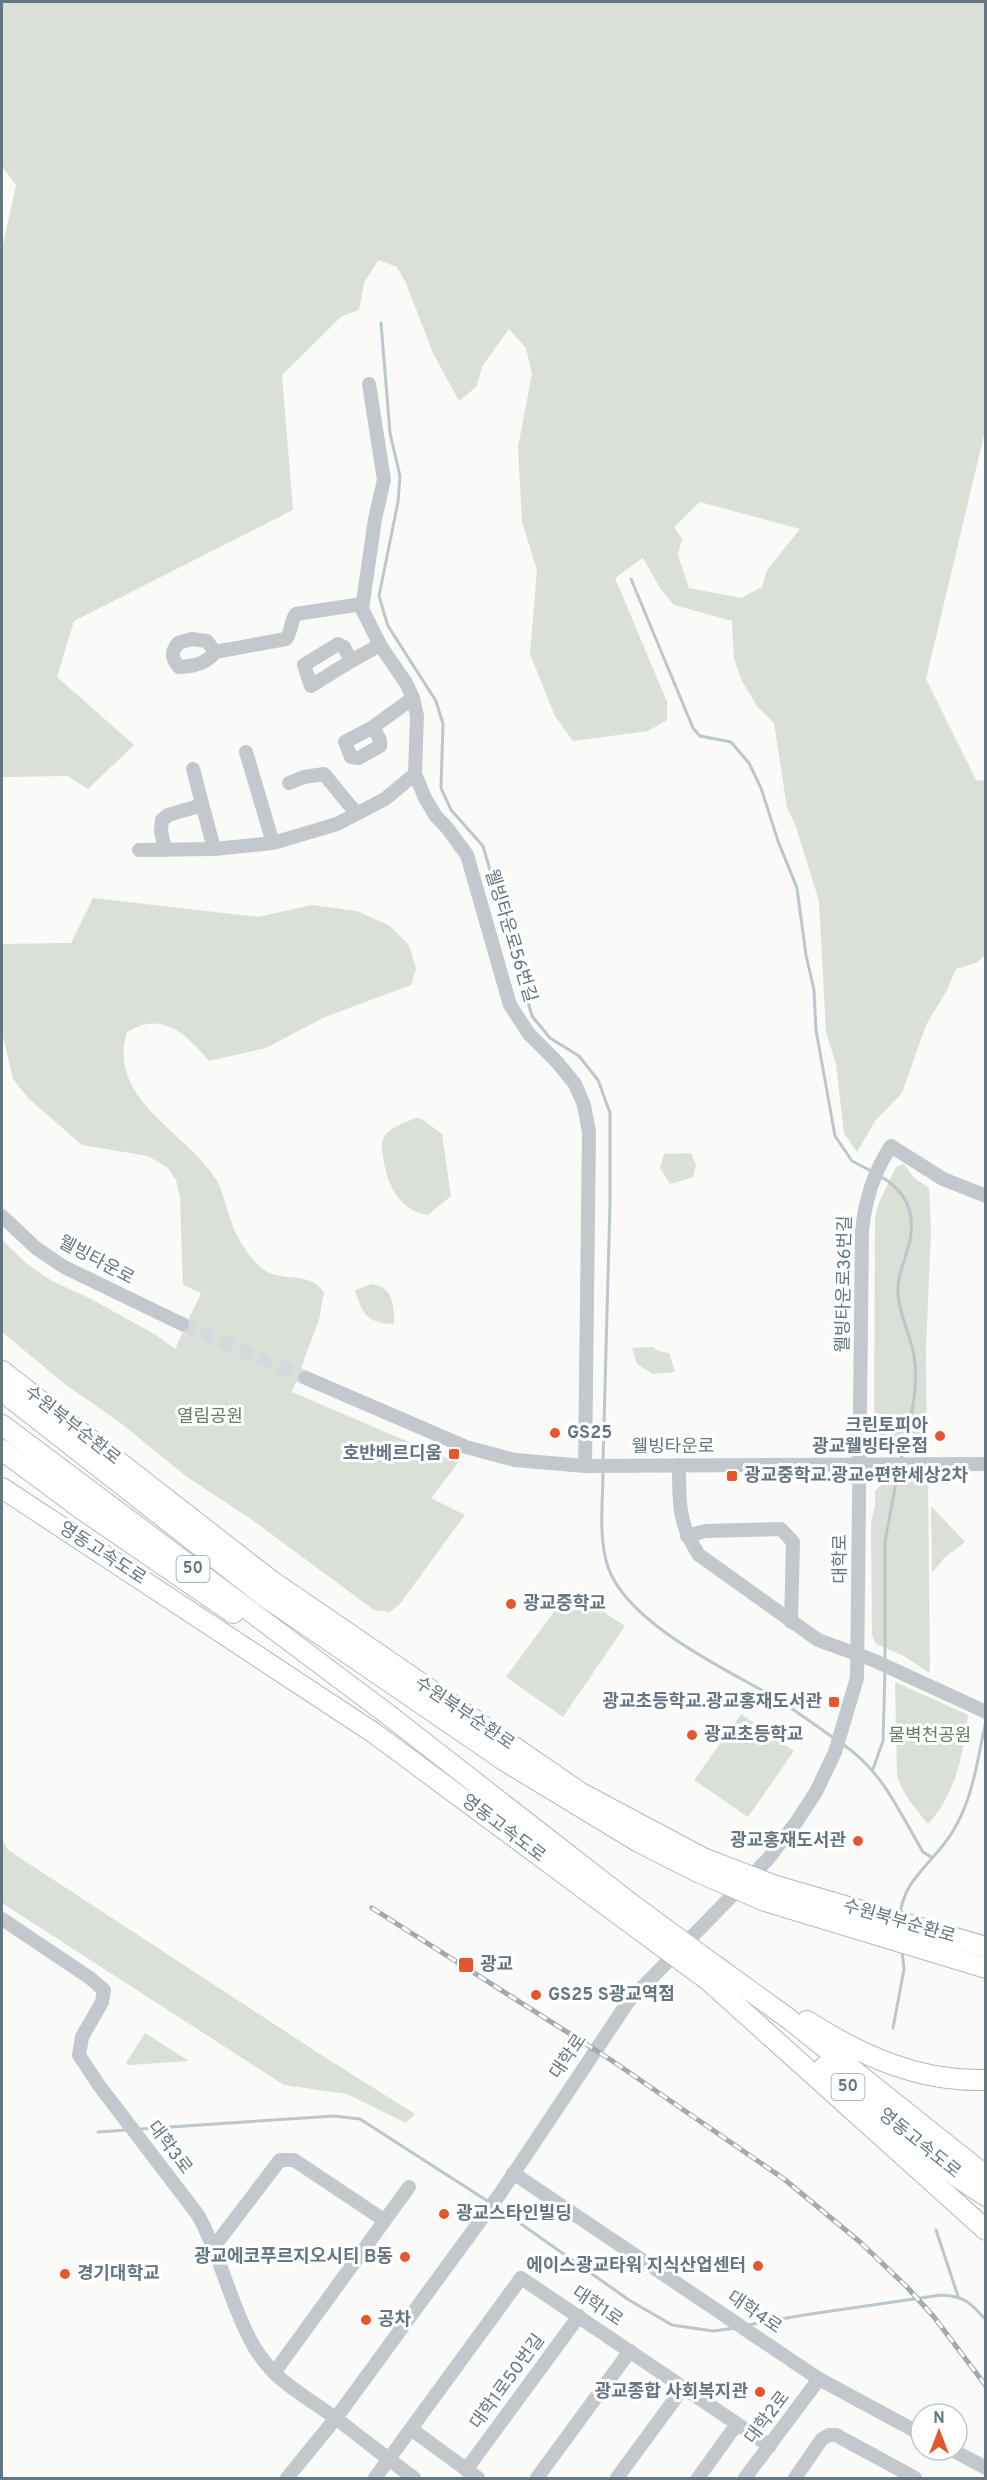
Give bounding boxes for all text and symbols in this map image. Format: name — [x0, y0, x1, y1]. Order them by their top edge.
street label: 웰빙타운로56번길 — [479, 867, 541, 1005]
street label: 웰빙타운로36번길 — [832, 1215, 858, 1353]
street label: 웰빙타운로 — [54, 1231, 138, 1291]
street label: 수원북부순환로 — [19, 1381, 125, 1471]
park label: 열림공원 — [177, 1406, 243, 1429]
place label: 크린토피아 광교웰빙타운점 — [812, 1415, 928, 1459]
place label: GS25 — [567, 1422, 612, 1445]
marker: GS25 — [548, 1426, 562, 1440]
marker: 크린토피아 광교웰빙타운점 — [933, 1429, 947, 1443]
street label: 웰빙타운로 — [632, 1436, 714, 1459]
place label: 호반베르디움 — [343, 1443, 442, 1466]
marker: 호반베르디움 — [447, 1447, 461, 1461]
place label: 광교중학교.광교e편한세상2차 — [744, 1465, 969, 1488]
marker: 광교중학교.광교e편한세상2차 — [725, 1469, 739, 1483]
street label: 영동고속도로 — [54, 1517, 150, 1591]
street label: 대학로 — [830, 1534, 853, 1584]
road number: 50 — [176, 1556, 210, 1582]
place label: 광교중학교 — [523, 1593, 606, 1616]
marker: 광교중학교 — [504, 1597, 518, 1611]
street label: 수원북부순환로 — [410, 1672, 518, 1756]
place label: 광교초등학교.광교홍재도서관 — [602, 1691, 822, 1714]
marker: 광교초등학교.광교홍재도서관 — [827, 1695, 841, 1709]
place label: 광교초등학교 — [704, 1724, 803, 1747]
park label: 물벽천공원 — [889, 1725, 971, 1748]
marker: 광교초등학교 — [685, 1728, 699, 1742]
street label: 영동고속도로 — [456, 1790, 550, 1868]
place label: 광교홍재도서관 — [730, 1830, 846, 1853]
marker: 광교홍재도서관 — [851, 1834, 865, 1848]
street label: 수원북부순환로 — [840, 1895, 958, 1949]
place label: 광교 — [480, 1954, 513, 1977]
marker: 광교 — [457, 1956, 475, 1974]
place label: GS25 S광교역점 — [548, 1984, 675, 2007]
marker: GS25 S광교역점 — [529, 1988, 543, 2002]
street label: 대학로 — [546, 2030, 592, 2084]
road number: 50 — [832, 2074, 864, 2100]
street label: 영동고속도로 — [873, 2104, 965, 2184]
street label: 대학3로 — [142, 2117, 196, 2179]
place label: 광교스타인빌딩 — [456, 2203, 572, 2226]
marker: 광교스타인빌딩 — [437, 2207, 451, 2221]
place label: 광교에코푸르지오시티 B동 — [194, 2246, 393, 2269]
marker: 광교에코푸르지오시티 B동 — [398, 2250, 412, 2264]
place label: 에이스광교타워 지식산업센터 — [526, 2255, 746, 2278]
marker: 에이스광교타워 지식산업센터 — [751, 2259, 765, 2273]
place label: 경기대학교 — [77, 2263, 160, 2286]
marker: 경기대학교 — [58, 2267, 72, 2281]
street label: 대학1로 — [567, 2282, 627, 2332]
street label: 대학4로 — [722, 2286, 786, 2340]
place label: 공차 — [378, 2309, 412, 2332]
marker: 공차 — [359, 2313, 373, 2327]
street label: 대학1로50번길 — [466, 2330, 550, 2434]
place label: 광교종합 사회복지관 — [594, 2381, 748, 2404]
marker: 광교종합 사회복지관 — [753, 2385, 767, 2399]
street label: 대학2로 — [741, 2387, 795, 2449]
north arrow — [909, 2402, 969, 2462]
text: N — [933, 2409, 945, 2429]

